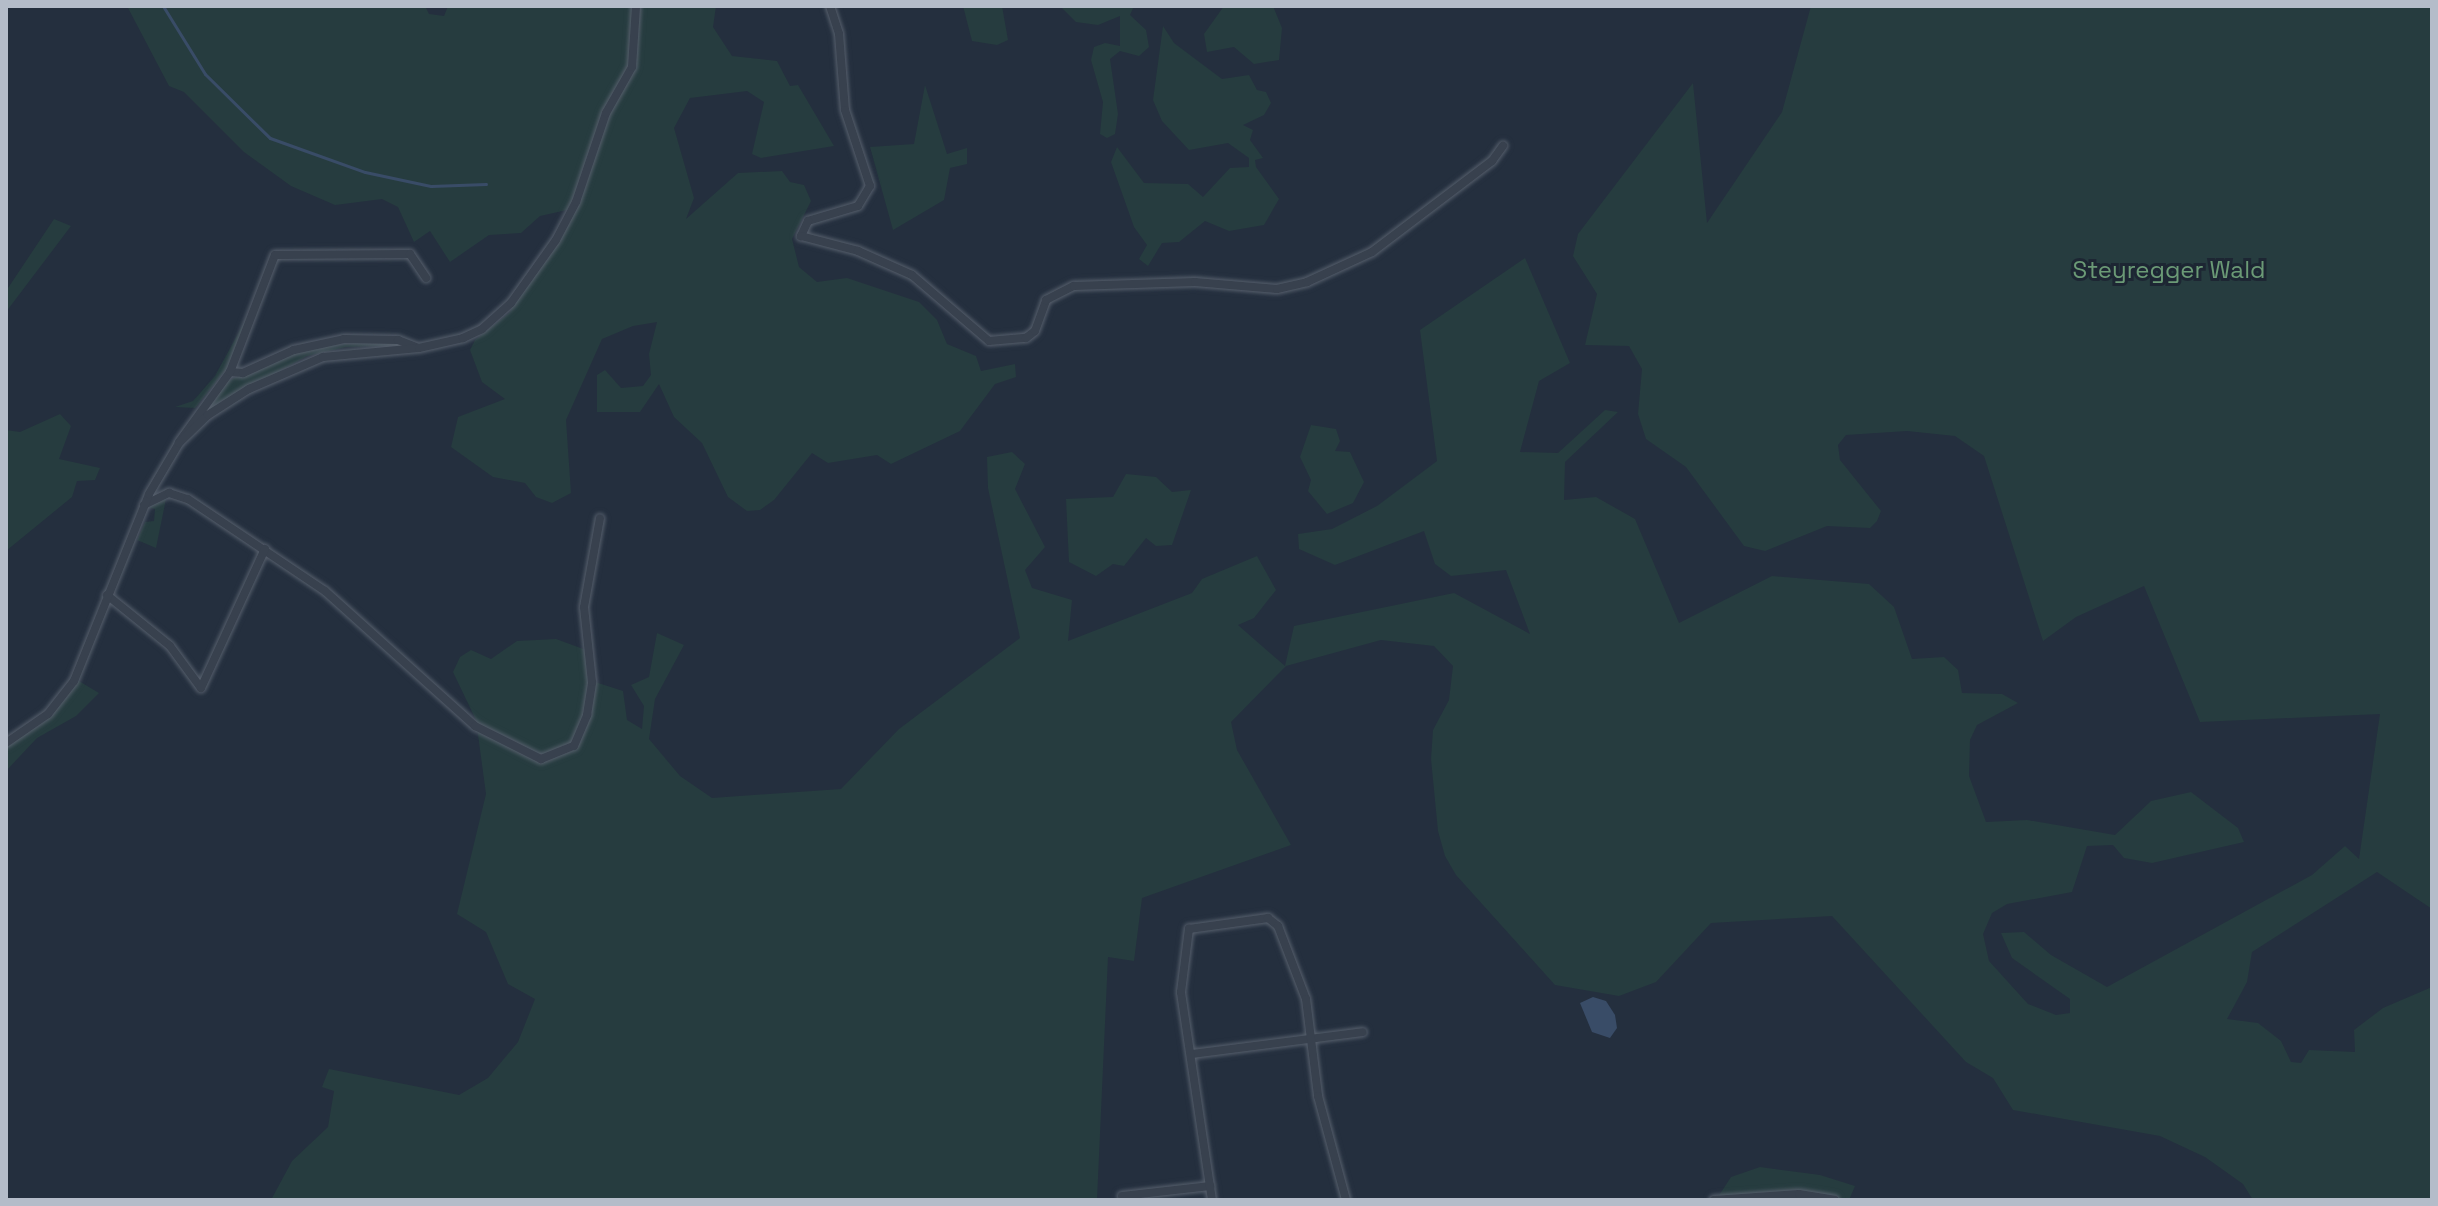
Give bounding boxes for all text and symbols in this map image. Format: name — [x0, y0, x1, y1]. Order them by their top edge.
park label: Steyregger Wald — [2072, 256, 2266, 284]

